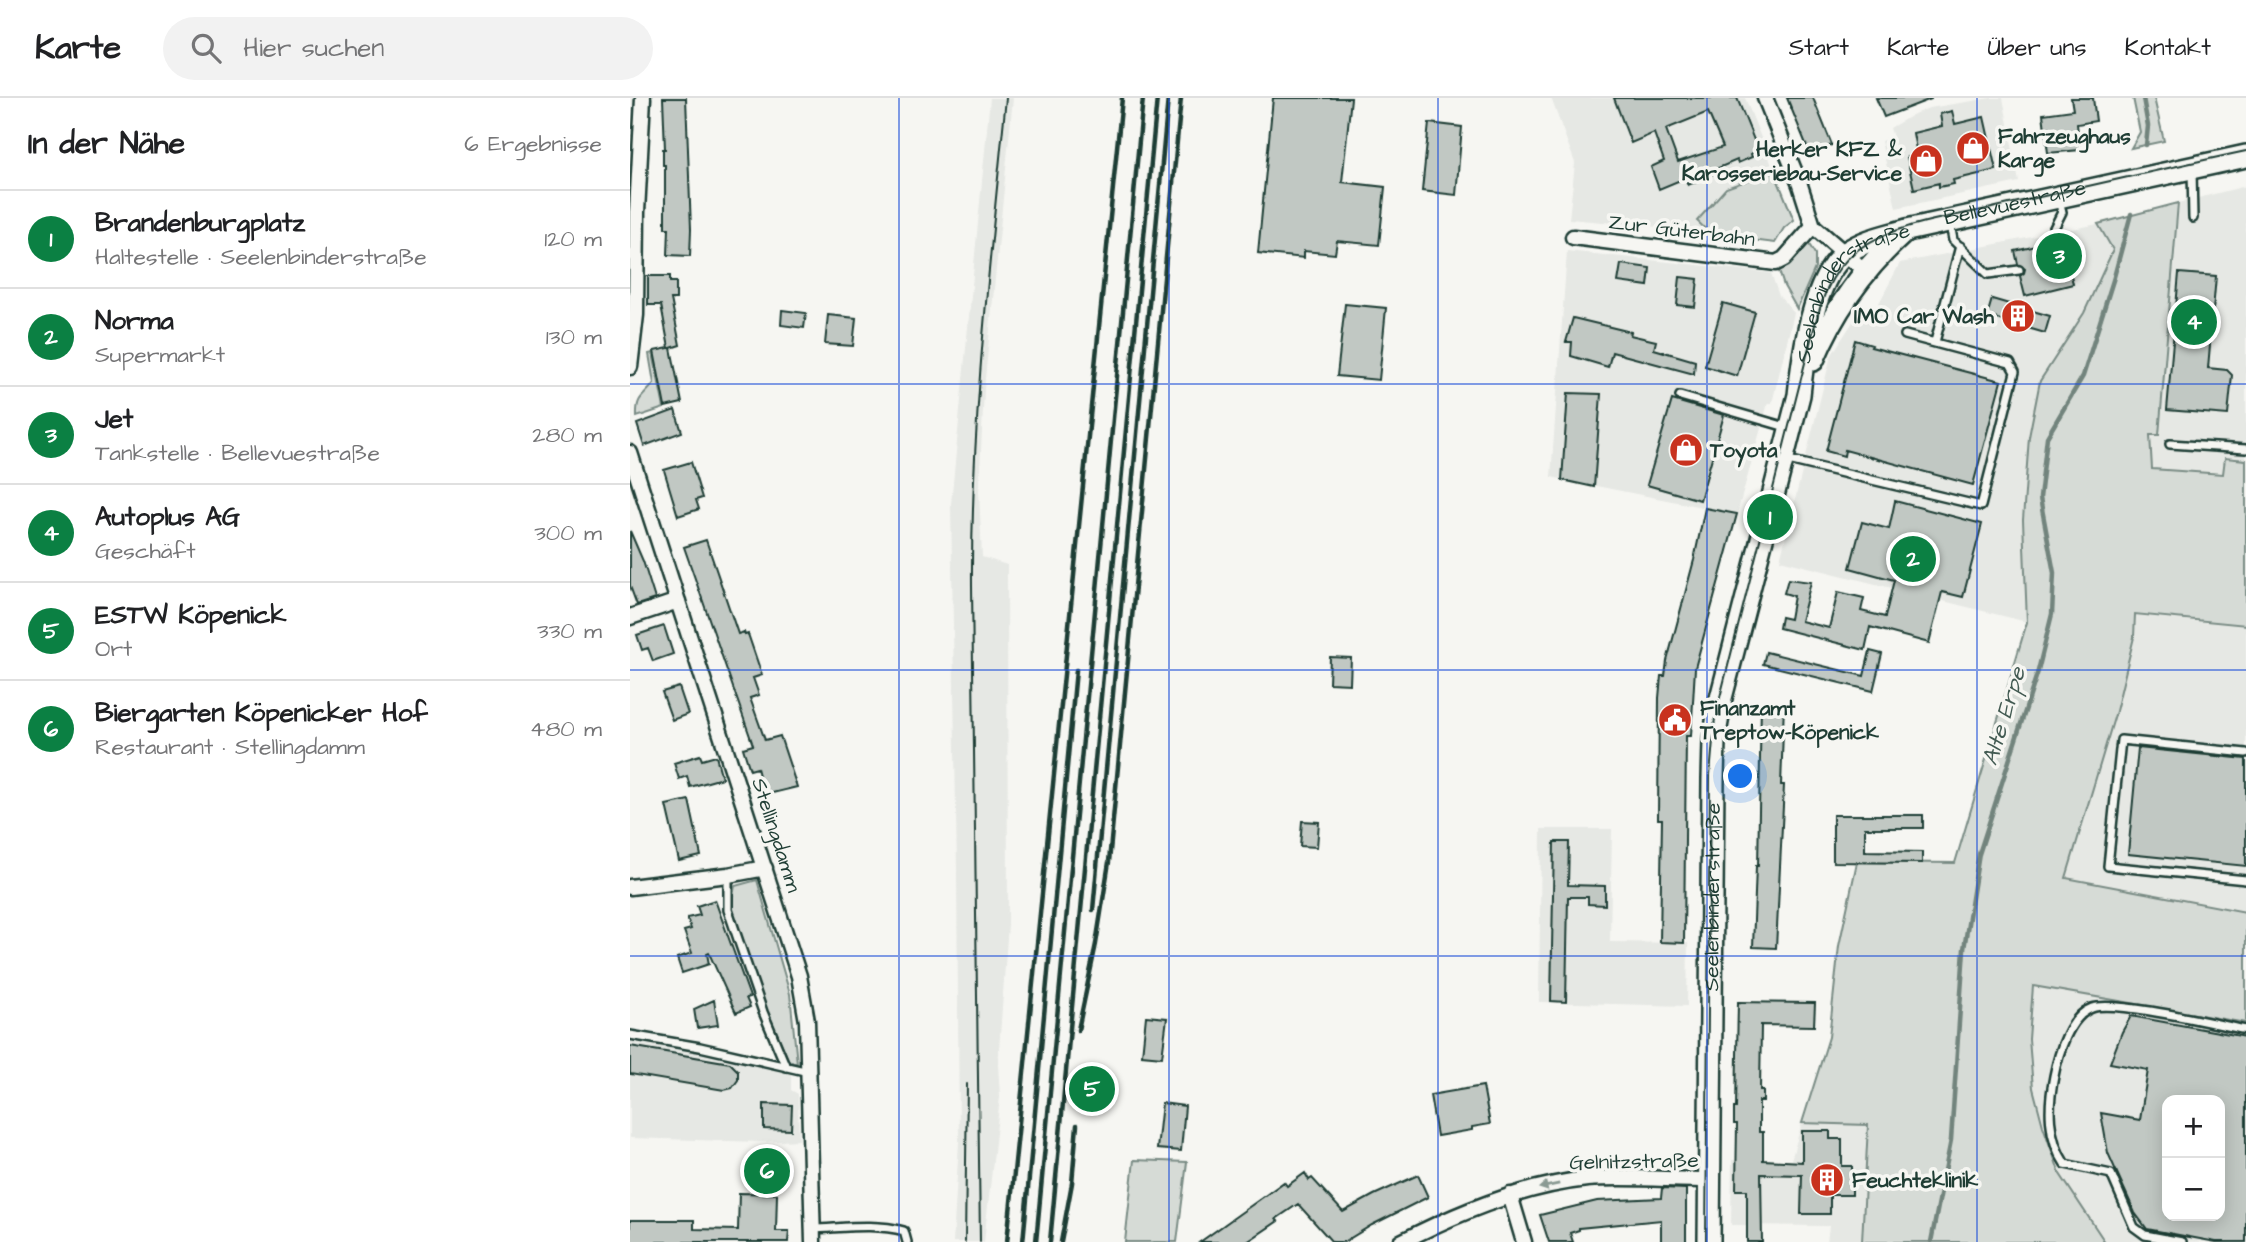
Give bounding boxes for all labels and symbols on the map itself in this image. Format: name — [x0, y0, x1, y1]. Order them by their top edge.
place label: Fahrzeughaus Karge — [1998, 122, 2131, 177]
shop icon: Fahrzeughaus Karge — [1954, 129, 1992, 167]
place label: Herker KFZ & Karosseriebau-Service — [1682, 135, 1903, 188]
shop icon: Herker KFZ & Karosseriebau-Service — [1907, 142, 1945, 180]
street label: Bellevuestraße — [1941, 173, 2089, 232]
street label: Zur Güterbahn — [1607, 207, 1757, 254]
street label: Seelenbinderstraße — [1789, 216, 1914, 365]
pin: 3 — [2036, 230, 2082, 282]
pin: 4 — [2171, 296, 2217, 348]
building icon: IMO Car Wash — [1999, 297, 2037, 335]
place label: IMO Car Wash — [1854, 302, 1995, 331]
shop icon: Toyota — [1667, 431, 1705, 469]
place label: Toyota — [1709, 436, 1778, 468]
pin: 1 — [1747, 491, 1793, 543]
pin: 2 — [1890, 533, 1936, 585]
water label: Alte Erpe — [1974, 662, 2034, 769]
place label: Finanzamt Treptow-Köpenick — [1699, 694, 1879, 748]
public building icon: Finanzamt Treptow-Köpenick — [1656, 701, 1694, 739]
your location — [1723, 759, 1757, 793]
street label: Stellingdamm — [743, 774, 809, 897]
street label: Seelenbinderstraße — [1697, 803, 1728, 991]
pin: 5 — [1069, 1063, 1115, 1115]
pin: 6 — [744, 1145, 790, 1197]
street label: Gelnitzstraße — [1569, 1146, 1699, 1177]
building icon: Feuchteklinik — [1808, 1161, 1846, 1199]
place label: Feuchteklinik — [1852, 1166, 1978, 1195]
one-way arrow — [1538, 1180, 1560, 1191]

